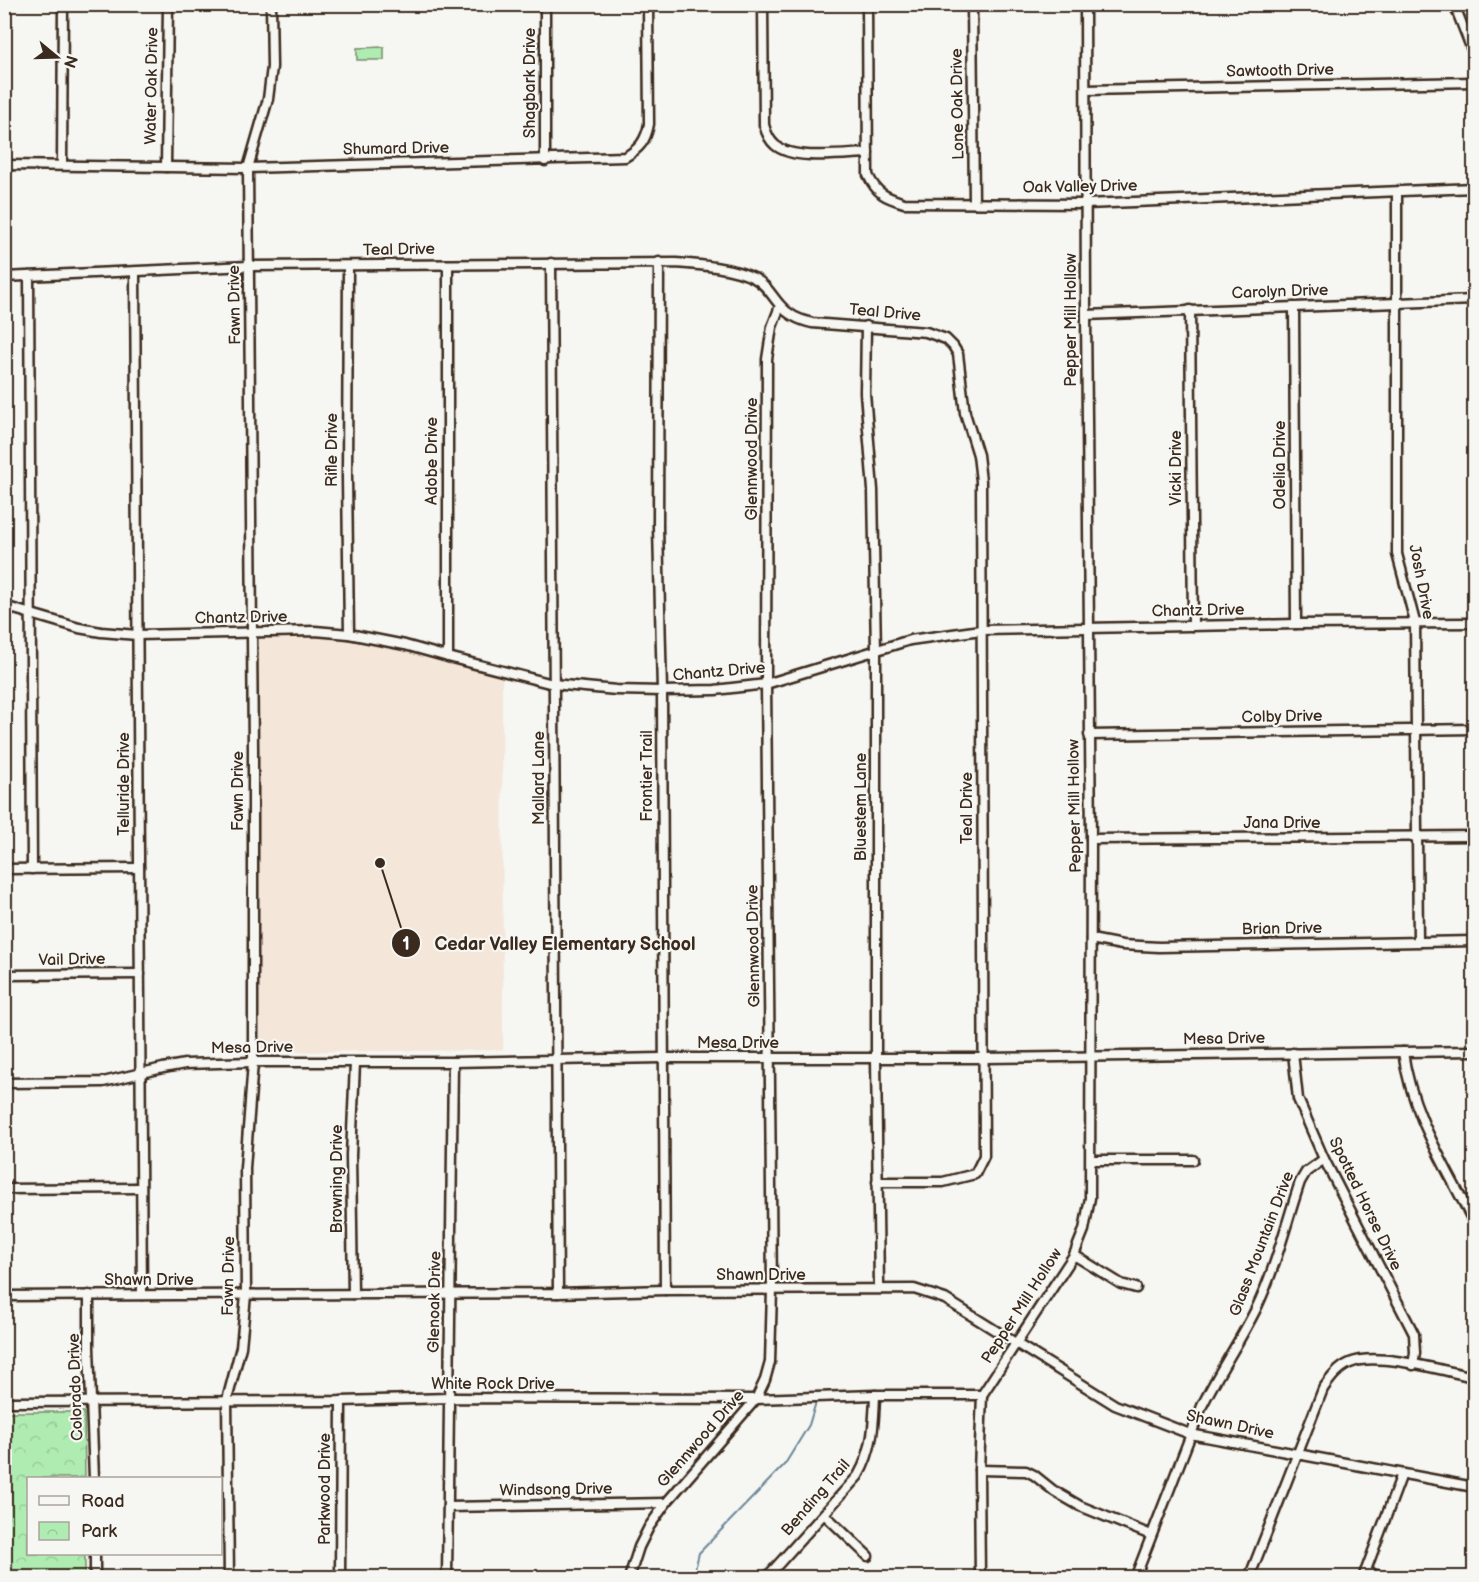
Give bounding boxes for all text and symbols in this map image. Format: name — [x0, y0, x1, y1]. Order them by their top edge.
north arrow — [27, 27, 87, 87]
street label: Water Oak Drive — [141, 27, 163, 145]
street label: Shagbark Drive — [521, 27, 540, 138]
street label: Lone Oak Drive — [948, 48, 968, 160]
text: N — [59, 53, 81, 70]
street label: Sawtooth Drive — [1226, 61, 1335, 81]
street label: Shumard Drive — [343, 139, 450, 159]
street label: Oak Valley Drive — [1022, 176, 1138, 198]
street label: Teal Drive — [363, 240, 436, 260]
street label: Pepper Mill Hollow — [1062, 253, 1081, 387]
street label: Fawn Drive — [225, 264, 245, 345]
street label: Carolyn Drive — [1231, 281, 1329, 303]
street label: Teal Drive — [848, 300, 922, 326]
street label: Glennwood Drive — [743, 397, 762, 520]
street label: Rifle Drive — [323, 412, 342, 487]
street label: Adobe Drive — [423, 416, 442, 505]
street label: Odelia Drive — [1271, 420, 1290, 509]
street label: Vicki Drive — [1167, 430, 1186, 506]
street label: Josh Drive — [1404, 543, 1438, 622]
street label: Chantz Drive — [1151, 601, 1245, 621]
street label: Chantz Drive — [194, 608, 288, 628]
street label: Chantz Drive — [672, 658, 767, 686]
street label: Colby Drive — [1241, 707, 1323, 727]
street label: Mallard Lane — [530, 730, 549, 825]
street label: Frontier Trail — [638, 730, 657, 822]
street label: Telluride Drive — [115, 732, 134, 836]
street label: Pepper Mill Hollow — [1064, 739, 1086, 873]
street label: Fawn Drive — [229, 751, 248, 831]
street label: Bluestem Lane — [852, 752, 871, 861]
street label: Teal Drive — [958, 771, 977, 844]
street label: Jana Drive — [1243, 814, 1321, 833]
street label: Glennwood Drive — [743, 884, 765, 1008]
street label: Brian Drive — [1242, 919, 1323, 939]
callout: Cedar Valley Elementary School — [391, 925, 708, 961]
text: 1 — [402, 934, 410, 955]
text: Cedar Valley Elementary School — [434, 934, 696, 955]
street label: Vail Drive — [38, 950, 106, 970]
street label: Mesa Drive — [1183, 1029, 1266, 1049]
street label: Mesa Drive — [697, 1034, 780, 1053]
street label: Mesa Drive — [211, 1038, 294, 1058]
street label: Browning Drive — [328, 1124, 347, 1234]
street label: Spotted Horse Drive — [1324, 1134, 1406, 1274]
street label: Glass Mountain Drive — [1226, 1168, 1299, 1319]
street label: Fawn Drive — [219, 1235, 239, 1316]
street label: Pepper Mill Hollow — [978, 1245, 1066, 1367]
street label: Glenoak Drive — [425, 1250, 445, 1353]
street label: Shawn Drive — [716, 1266, 806, 1285]
street label: Shawn Drive — [104, 1271, 194, 1290]
street label: Colorado Drive — [65, 1332, 87, 1441]
street label: White Rock Drive — [431, 1375, 555, 1394]
street label: Glennwood Drive — [654, 1386, 749, 1492]
street label: Shawn Drive — [1184, 1406, 1276, 1444]
street label: Parkwood Drive — [316, 1432, 335, 1545]
street label: Bending Trail — [778, 1456, 854, 1540]
legend — [27, 1477, 222, 1555]
street label: Windsong Drive — [499, 1480, 613, 1500]
text: Road — [81, 1491, 125, 1512]
text: Park — [81, 1521, 117, 1542]

